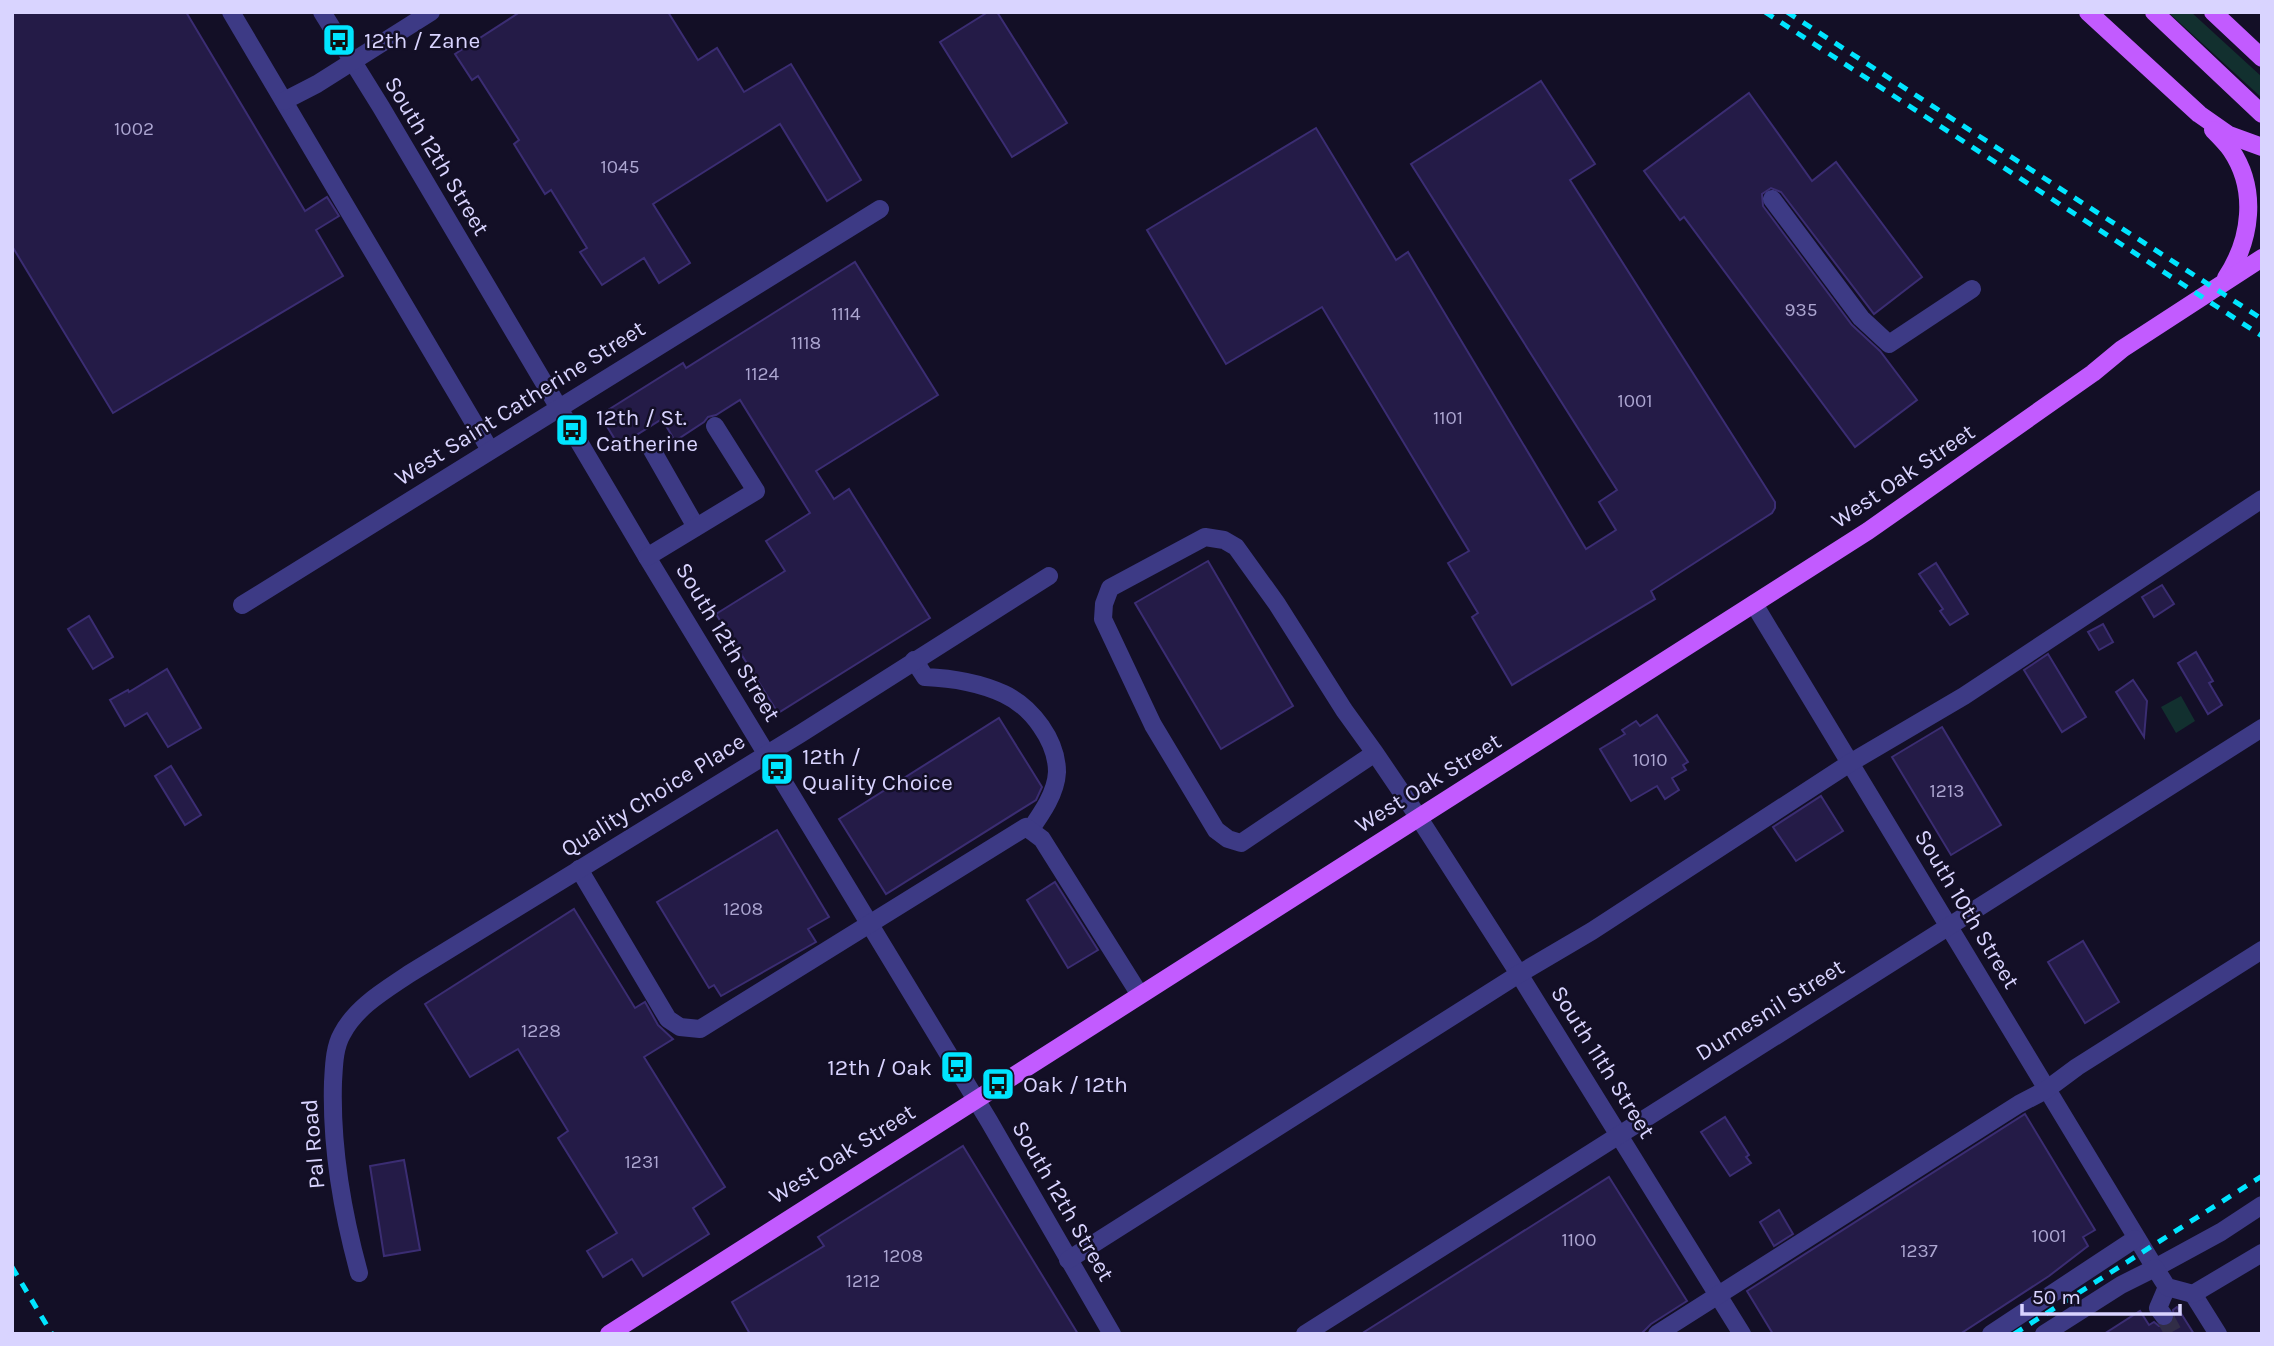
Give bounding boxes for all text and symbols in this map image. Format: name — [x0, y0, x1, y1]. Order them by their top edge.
bus stop icon: 12th / Zane — [320, 21, 358, 59]
place label: 12th / Zane — [364, 27, 480, 54]
street label: South 12th Street — [379, 72, 495, 241]
house number: 1002 — [114, 118, 154, 140]
house number: 1045 — [601, 156, 639, 178]
house number: 935 — [1785, 299, 1817, 321]
house number: 1114 — [831, 303, 861, 325]
street label: West Saint Catherine Street — [390, 315, 650, 491]
house number: 1118 — [791, 332, 821, 354]
house number: 1124 — [745, 363, 779, 385]
house number: 1001 — [1617, 390, 1653, 412]
place label: 12th / St. Catherine — [596, 404, 698, 457]
house number: 1101 — [1433, 407, 1463, 429]
bus stop icon: 12th / St. Catherine — [553, 411, 591, 449]
street label: West Oak Street — [1826, 418, 1980, 534]
street label: South 12th Street — [670, 558, 786, 727]
street label: Quality Choice Place — [556, 727, 750, 863]
street label: West Oak Street — [1350, 727, 1506, 839]
place label: 12th / Quality Choice — [802, 743, 953, 796]
house number: 1010 — [1632, 749, 1668, 771]
bus stop icon: 12th / Quality Choice — [758, 750, 796, 788]
house number: 1213 — [1930, 780, 1964, 802]
street label: South 10th Street — [1909, 825, 2025, 994]
house number: 1208 — [723, 898, 763, 920]
street label: Dumesnil Street — [1691, 953, 1850, 1067]
street label: South 11th Street — [1545, 981, 1661, 1144]
house number: 1228 — [521, 1020, 561, 1042]
bus stop icon: 12th / Oak — [938, 1048, 976, 1086]
place label: 12th / Oak — [827, 1054, 932, 1081]
bus stop icon: Oak / 12th — [979, 1065, 1017, 1103]
place label: Oak / 12th — [1023, 1071, 1128, 1098]
street label: Pal Road — [296, 1098, 330, 1190]
street label: West Oak Street — [764, 1098, 920, 1210]
street label: South 12th Street — [1006, 1116, 1120, 1286]
house number: 1231 — [625, 1151, 659, 1173]
house number: 1001 — [2031, 1225, 2067, 1247]
house number: 1100 — [1561, 1229, 1597, 1251]
house number: 1237 — [1900, 1240, 1938, 1262]
house number: 1208 — [883, 1245, 923, 1267]
house number: 1212 — [846, 1270, 880, 1292]
scale bar — [2022, 1272, 2180, 1316]
text: 50 m — [2032, 1285, 2081, 1309]

